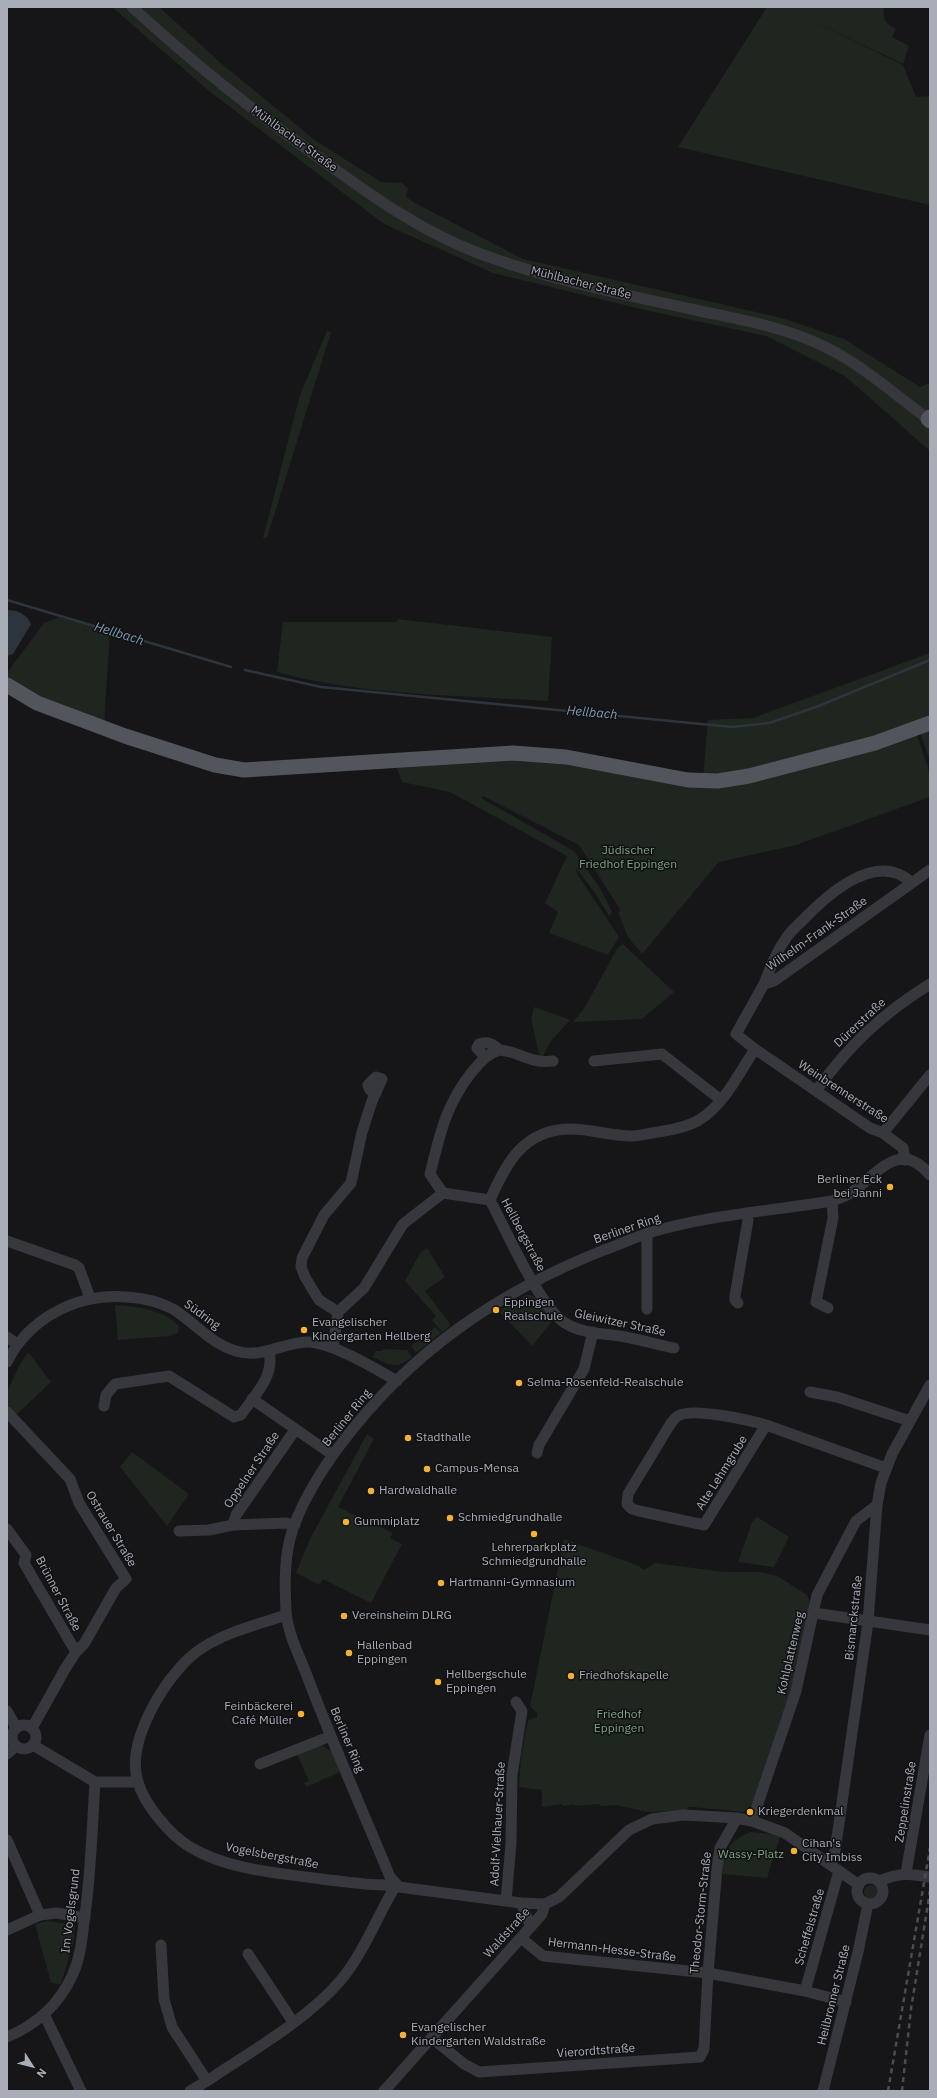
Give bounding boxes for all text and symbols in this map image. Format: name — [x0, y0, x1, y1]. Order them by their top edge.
street label: Mühlbacher Straße — [248, 103, 340, 175]
street label: Mühlbacher Straße — [529, 264, 633, 302]
water label: Hellbach — [92, 619, 146, 649]
water label: Hellbach — [566, 703, 618, 723]
park label: Jüdischer Friedhof Eppingen — [579, 844, 677, 872]
street label: Wilhelm-Frank-Straße — [764, 894, 870, 974]
street label: Dürerstraße — [831, 995, 889, 1051]
street label: Weinbrennerstraße — [795, 1058, 891, 1126]
place label: Berliner Eck bei Janni — [817, 1173, 882, 1201]
marker: Berliner Eck bei Janni — [885, 1182, 895, 1192]
street label: Hellbergstraße — [498, 1196, 548, 1274]
street label: Berliner Ring — [592, 1211, 662, 1247]
place label: Eppingen Realschule — [504, 1296, 563, 1324]
street label: Südring — [181, 1297, 223, 1333]
marker: Eppingen Realschule — [491, 1305, 501, 1315]
street label: Gleiwitzer Straße — [573, 1306, 667, 1340]
place label: Evangelischer Kindergarten Hellberg — [312, 1316, 430, 1344]
marker: Evangelischer Kindergarten Hellberg — [299, 1325, 309, 1335]
place label: Selma-Rosenfeld-Realschule — [527, 1376, 683, 1390]
marker: Selma-Rosenfeld-Realschule — [514, 1378, 524, 1388]
street label: Berliner Ring — [320, 1386, 374, 1450]
street label: Oppelner Straße — [221, 1429, 283, 1511]
place label: Stadthalle — [416, 1431, 471, 1445]
marker: Stadthalle — [403, 1433, 413, 1443]
street label: Alte Lehmgrube — [693, 1433, 751, 1513]
place label: Campus-Mensa — [435, 1462, 519, 1476]
marker: Campus-Mensa — [422, 1464, 432, 1474]
place label: Hardwaldhalle — [379, 1484, 457, 1498]
marker: Hardwaldhalle — [366, 1486, 376, 1496]
street label: Ostrauer Straße — [83, 1488, 139, 1570]
place label: Schmiedgrundhalle — [458, 1511, 562, 1525]
marker: Schmiedgrundhalle — [445, 1513, 455, 1523]
place label: Gummiplatz — [354, 1515, 420, 1529]
marker: Gummiplatz — [341, 1517, 351, 1527]
marker: Lehrerparkplatz Schmiedgrundhalle — [529, 1529, 539, 1539]
place label: Lehrerparkplatz Schmiedgrundhalle — [482, 1541, 586, 1569]
street label: Brünner Straße — [32, 1554, 84, 1634]
street label: Bismarckstraße — [842, 1575, 866, 1661]
place label: Hartmanni-Gymnasium — [449, 1576, 575, 1590]
marker: Hartmanni-Gymnasium — [436, 1578, 446, 1588]
place label: Vereinsheim DLRG — [352, 1609, 452, 1623]
street label: Kohlplattenweg — [774, 1610, 808, 1696]
marker: Vereinsheim DLRG — [339, 1611, 349, 1621]
place label: Hallenbad Eppingen — [357, 1639, 412, 1667]
marker: Hallenbad Eppingen — [344, 1648, 354, 1658]
place label: Hellbergschule Eppingen — [446, 1668, 527, 1696]
place label: Friedhofskapelle — [579, 1669, 669, 1683]
marker: Friedhofskapelle — [566, 1671, 576, 1681]
marker: Hellbergschule Eppingen — [433, 1677, 443, 1687]
place label: Feinbäckerei Café Müller — [224, 1700, 293, 1728]
street label: Berliner Ring — [327, 1705, 367, 1775]
park label: Friedhof Eppingen — [594, 1708, 644, 1736]
marker: Feinbäckerei Café Müller — [296, 1709, 306, 1719]
street label: Zeppelinstraße — [892, 1760, 920, 1844]
street label: Adolf-Vielhauer-Straße — [488, 1761, 508, 1887]
place label: Kriegerdenkmal — [758, 1805, 843, 1819]
marker: Kriegerdenkmal — [745, 1807, 755, 1817]
place label: Cihan's City Imbiss — [802, 1837, 862, 1865]
street label: Vogelsbergstraße — [224, 1840, 320, 1872]
marker: Cihan's City Imbiss — [789, 1846, 799, 1856]
park label: Wassy-Platz — [718, 1848, 784, 1862]
street label: Theodor-Storm-Straße — [687, 1851, 715, 1975]
street label: Im Vogelsgrund — [59, 1868, 83, 1954]
street label: Scheffelstraße — [792, 1887, 828, 1967]
street label: Waldstraße — [481, 1905, 533, 1961]
street label: Hermann-Hesse-Straße — [547, 1935, 677, 1965]
street label: Heilbronner Straße — [815, 1943, 853, 2047]
place label: Evangelischer Kindergarten Waldstraße — [411, 2021, 546, 2049]
marker: Evangelischer Kindergarten Waldstraße — [398, 2030, 408, 2040]
street label: Vierordtstraße — [556, 2041, 636, 2061]
north arrow — [12, 2046, 52, 2086]
text: N — [34, 2066, 50, 2080]

